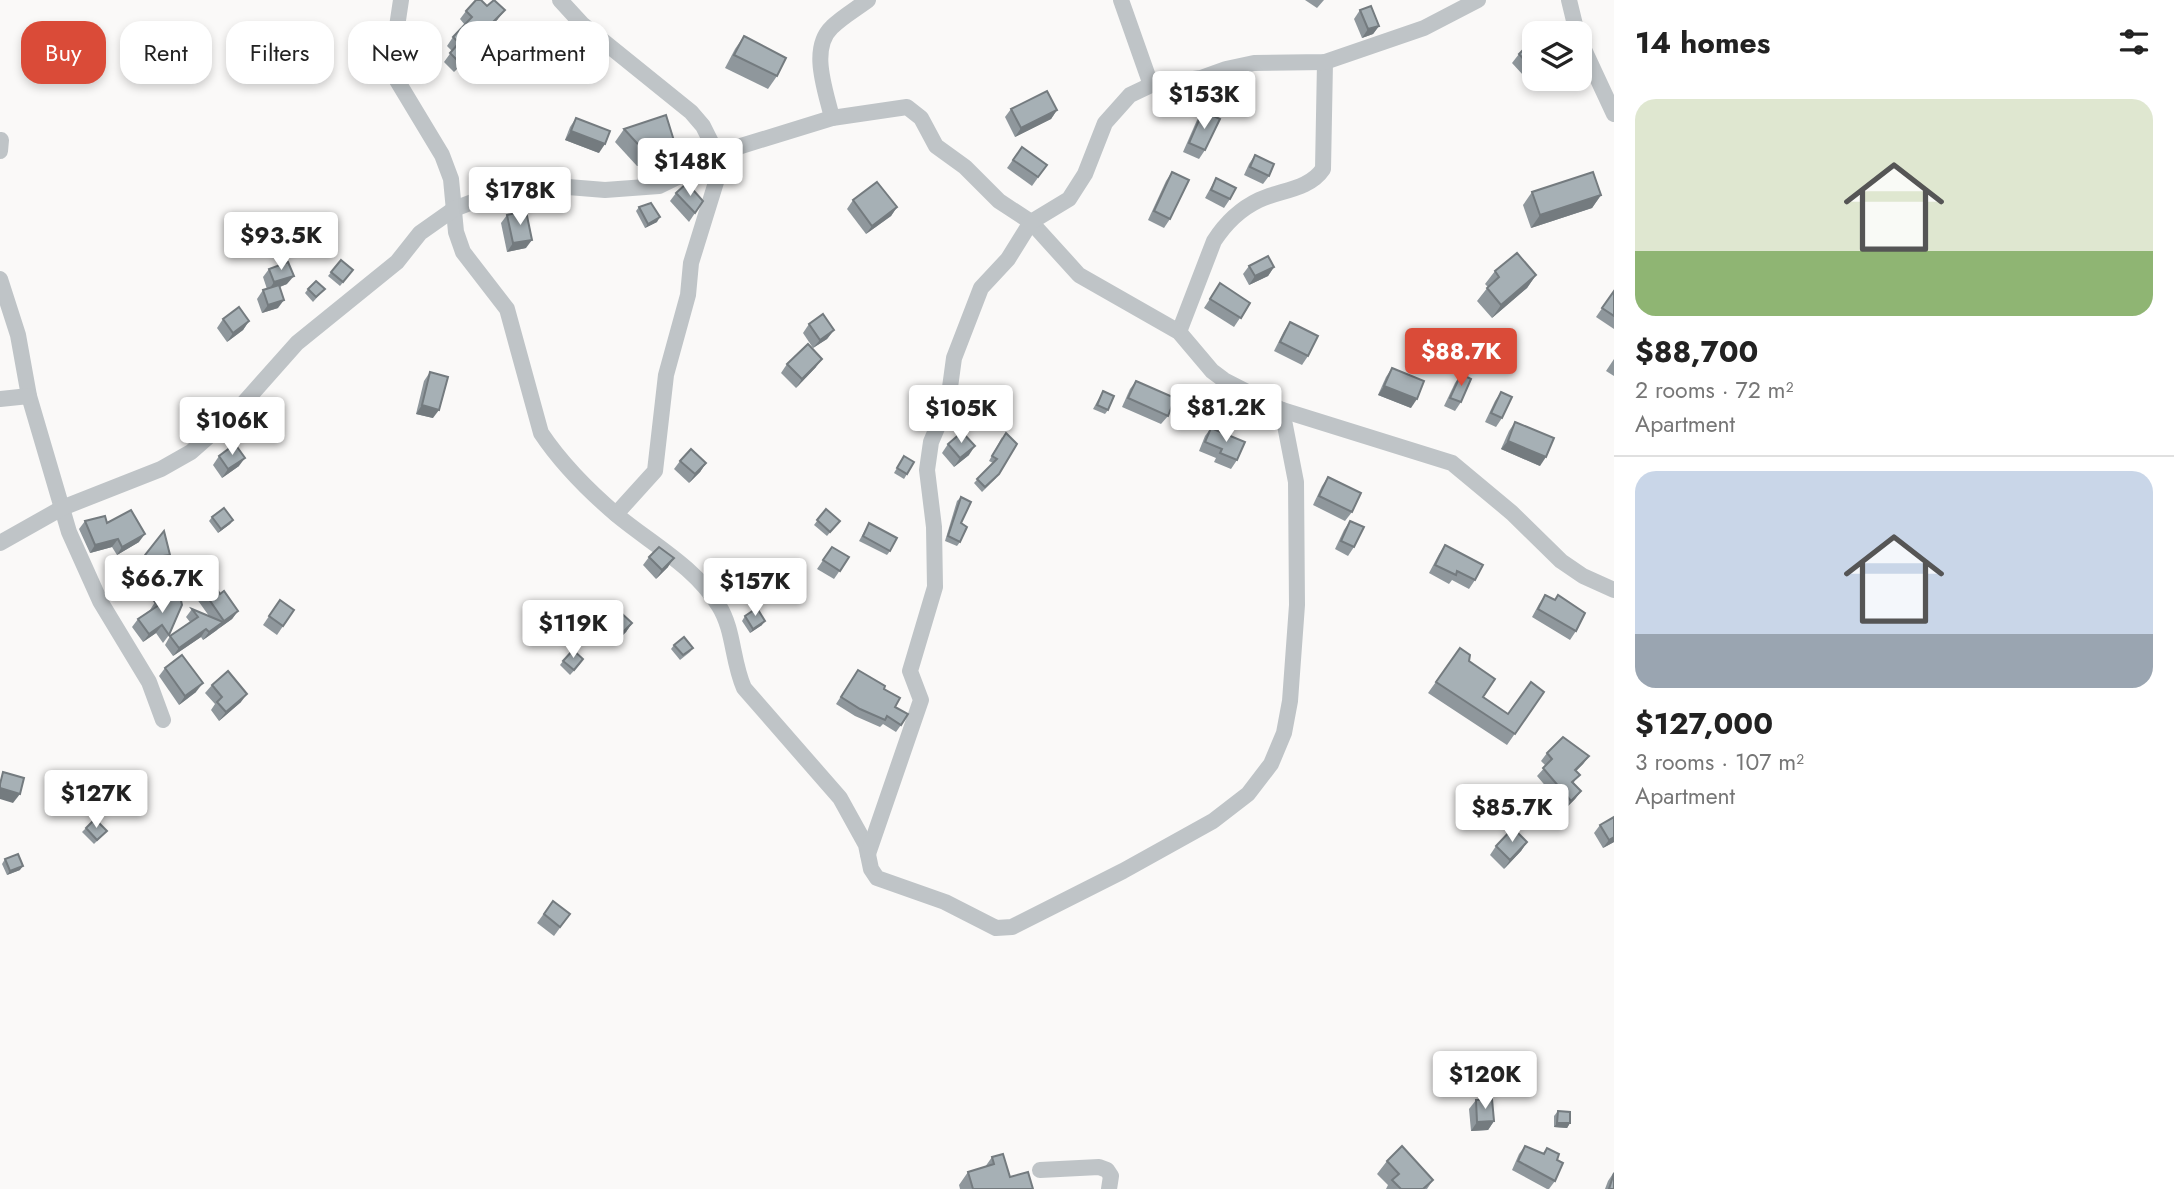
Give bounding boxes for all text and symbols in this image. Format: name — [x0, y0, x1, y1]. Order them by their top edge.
chip: Buy — [21, 21, 106, 84]
chip: Rent — [120, 21, 212, 84]
chip: Filters — [226, 21, 334, 84]
chip: New — [348, 21, 442, 84]
chip: Apartment — [456, 21, 609, 84]
map controls — [1522, 21, 1592, 91]
button: layers — [1522, 21, 1592, 91]
text: 14 homes — [1635, 21, 1770, 64]
icon: filters — [2115, 23, 2153, 61]
pin: $153K — [1155, 72, 1253, 131]
text: $153K — [1168, 77, 1240, 111]
pin: $148K — [641, 138, 739, 198]
text: $148K — [654, 144, 726, 178]
icon: home — [1831, 144, 1957, 270]
pin: $178K — [471, 168, 569, 227]
text: $178K — [485, 173, 555, 207]
pin: $93.5K — [224, 212, 338, 272]
text: $93.5K — [240, 218, 322, 252]
pin: $88.7K — [1404, 328, 1518, 388]
text: $88,700 — [1635, 330, 1758, 373]
text: $88.7K — [1421, 334, 1501, 368]
text: 2 rooms · 72 m² — [1635, 373, 1794, 407]
pin: $81.2K — [1169, 384, 1283, 444]
pin: $105K — [912, 386, 1010, 445]
text: $81.2K — [1186, 390, 1266, 424]
text: $105K — [925, 391, 997, 425]
pin: $106K — [183, 398, 281, 457]
text: $106K — [196, 403, 268, 437]
text: Apartment — [1635, 407, 1735, 441]
icon: home — [1831, 516, 1957, 642]
pin: $66.7K — [105, 556, 219, 615]
pin: $157K — [706, 558, 804, 618]
text: $66.7K — [121, 561, 203, 595]
text: $157K — [720, 564, 790, 598]
pin: $119K — [524, 600, 622, 660]
text: $119K — [538, 606, 608, 640]
text: $127,000 — [1635, 702, 1773, 745]
text: 3 rooms · 107 m² — [1635, 745, 1804, 779]
pin: $127K — [47, 770, 145, 830]
text: $127K — [60, 776, 132, 810]
text: Apartment — [1635, 779, 1735, 813]
pin: $85.7K — [1455, 784, 1569, 844]
text: $85.7K — [1472, 790, 1552, 824]
pin: $120K — [1436, 1052, 1534, 1111]
text: $120K — [1449, 1057, 1521, 1091]

